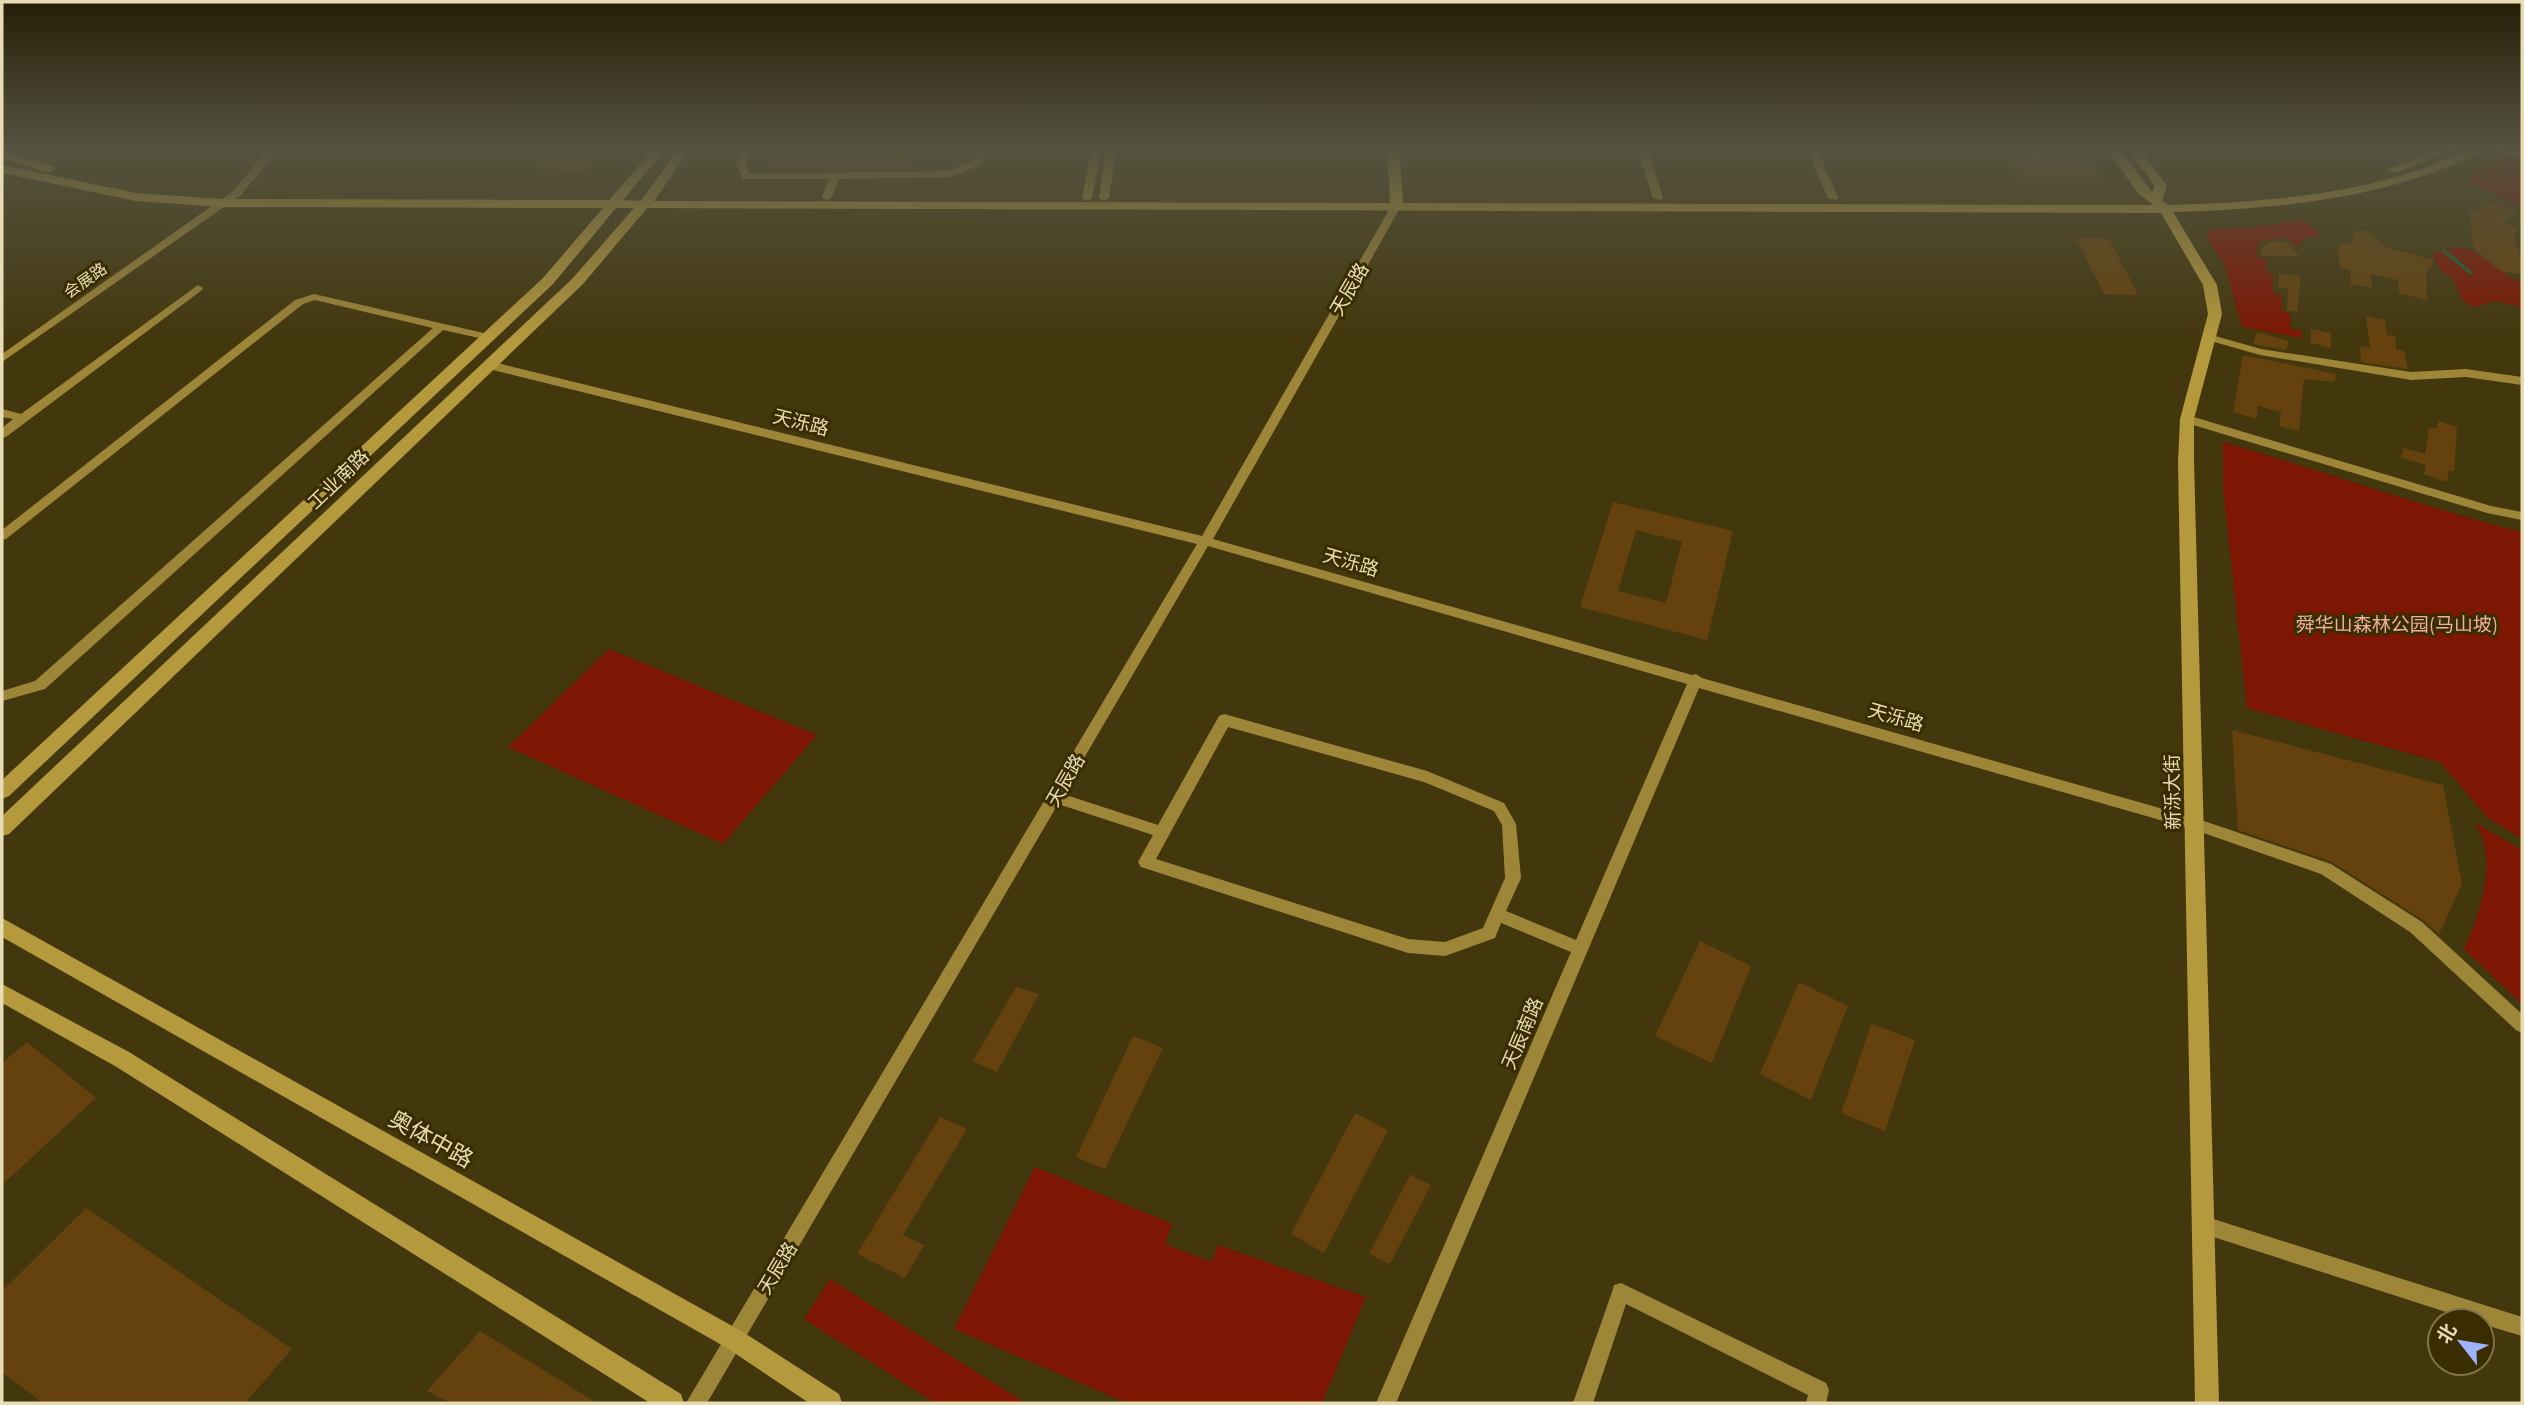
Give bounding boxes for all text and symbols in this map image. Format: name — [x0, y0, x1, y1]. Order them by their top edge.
street label: 会展路 — [60, 259, 110, 302]
street label: 天辰路 — [1325, 259, 1374, 320]
street label: 天泺路 — [770, 404, 831, 441]
street label: 工业南路 — [303, 445, 374, 514]
street label: 天泺路 — [1320, 544, 1381, 581]
park label: 舜华山森林公园(马山坡) — [2296, 613, 2498, 636]
street label: 天泺路 — [1865, 699, 1926, 736]
street label: 天辰路 — [1041, 750, 1090, 811]
street label: 新泺大街 — [2160, 754, 2185, 830]
street label: 天辰南路 — [1497, 994, 1548, 1073]
street label: 奥体中路 — [384, 1104, 478, 1174]
street label: 天辰路 — [753, 1238, 802, 1299]
north arrow — [2426, 1307, 2496, 1377]
text: 北 — [2432, 1319, 2462, 1348]

